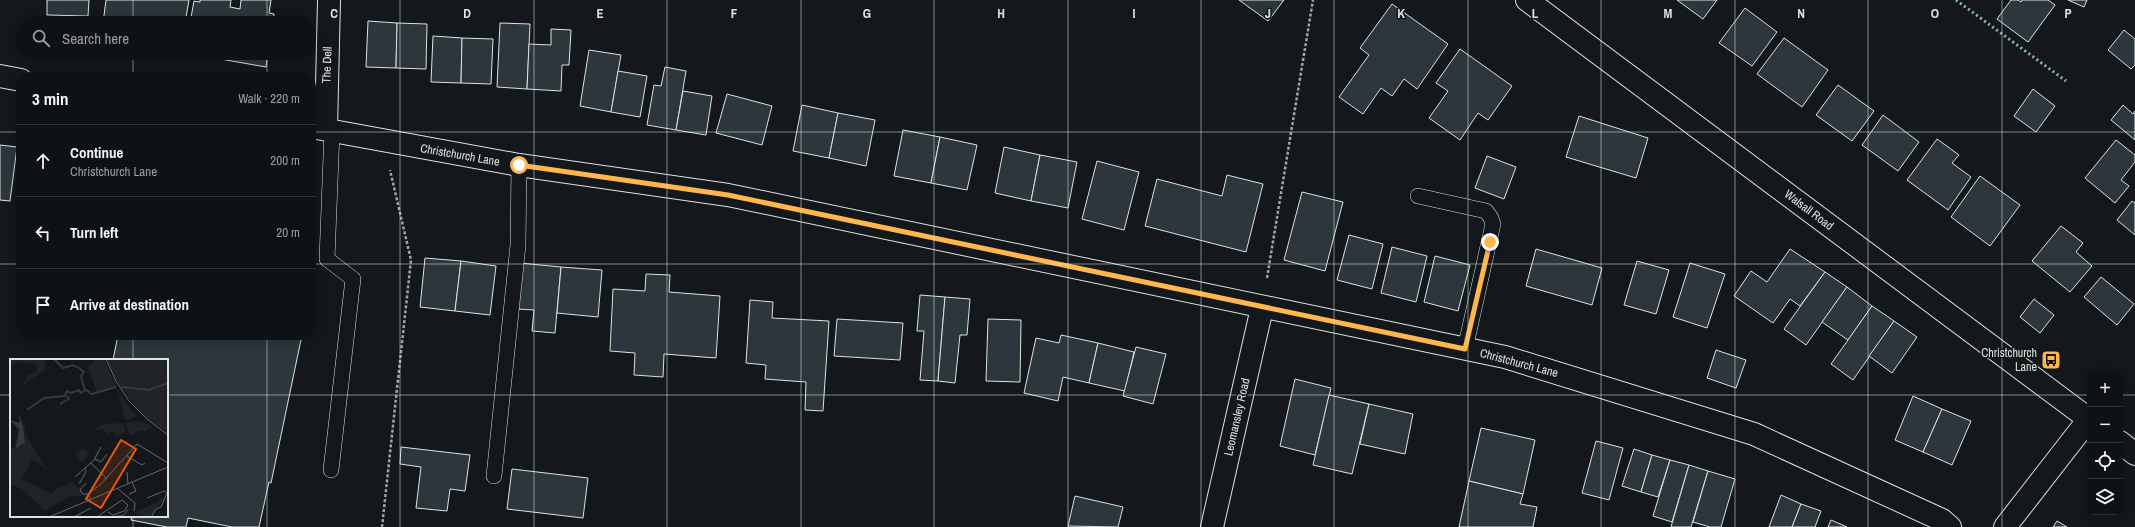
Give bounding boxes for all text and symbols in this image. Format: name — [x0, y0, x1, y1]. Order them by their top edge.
text: C — [330, 5, 338, 22]
text: D — [463, 5, 471, 22]
text: E — [596, 5, 604, 22]
text: F — [731, 5, 738, 22]
text: G — [863, 5, 871, 22]
text: H — [997, 5, 1005, 22]
text: I — [1133, 5, 1136, 22]
text: J — [1265, 5, 1271, 22]
text: K — [1397, 5, 1405, 22]
text: L — [1532, 5, 1539, 22]
text: M — [1664, 5, 1673, 22]
text: N — [1797, 5, 1805, 22]
text: O — [1931, 5, 1939, 22]
text: P — [2064, 5, 2072, 22]
search box — [16, 16, 316, 60]
icon: search — [30, 27, 52, 49]
text: Search here — [62, 28, 129, 49]
street label: The Dell — [318, 46, 336, 84]
text: 3 min — [32, 87, 68, 110]
text: Walk · 220 m — [238, 90, 300, 107]
street label: Christchurch Lane — [419, 140, 501, 170]
text: Continue — [70, 142, 123, 163]
icon: ahead — [32, 150, 54, 172]
text: 200 m — [270, 152, 300, 169]
route start — [510, 156, 528, 174]
text: Christchurch Lane — [70, 163, 157, 180]
street label: Walsall Road — [1781, 186, 1837, 234]
icon: left — [32, 222, 54, 244]
text: Turn left — [70, 222, 118, 243]
text: 20 m — [276, 224, 300, 241]
route end — [1481, 233, 1499, 251]
icon: arrive — [32, 294, 54, 316]
text: Arrive at destination — [70, 294, 189, 315]
street label: Christchurch Lane — [1478, 345, 1560, 381]
place label: Christchurch Lane — [1981, 345, 2037, 375]
bus stop icon: Christchurch Lane — [2040, 349, 2062, 371]
inset map — [10, 359, 168, 517]
map controls — [2087, 371, 2123, 515]
button: + — [2087, 371, 2123, 407]
street label: Leomansley Road — [1220, 377, 1254, 457]
button: − — [2087, 407, 2123, 443]
button: locate — [2087, 443, 2123, 479]
button: layers — [2087, 479, 2123, 515]

